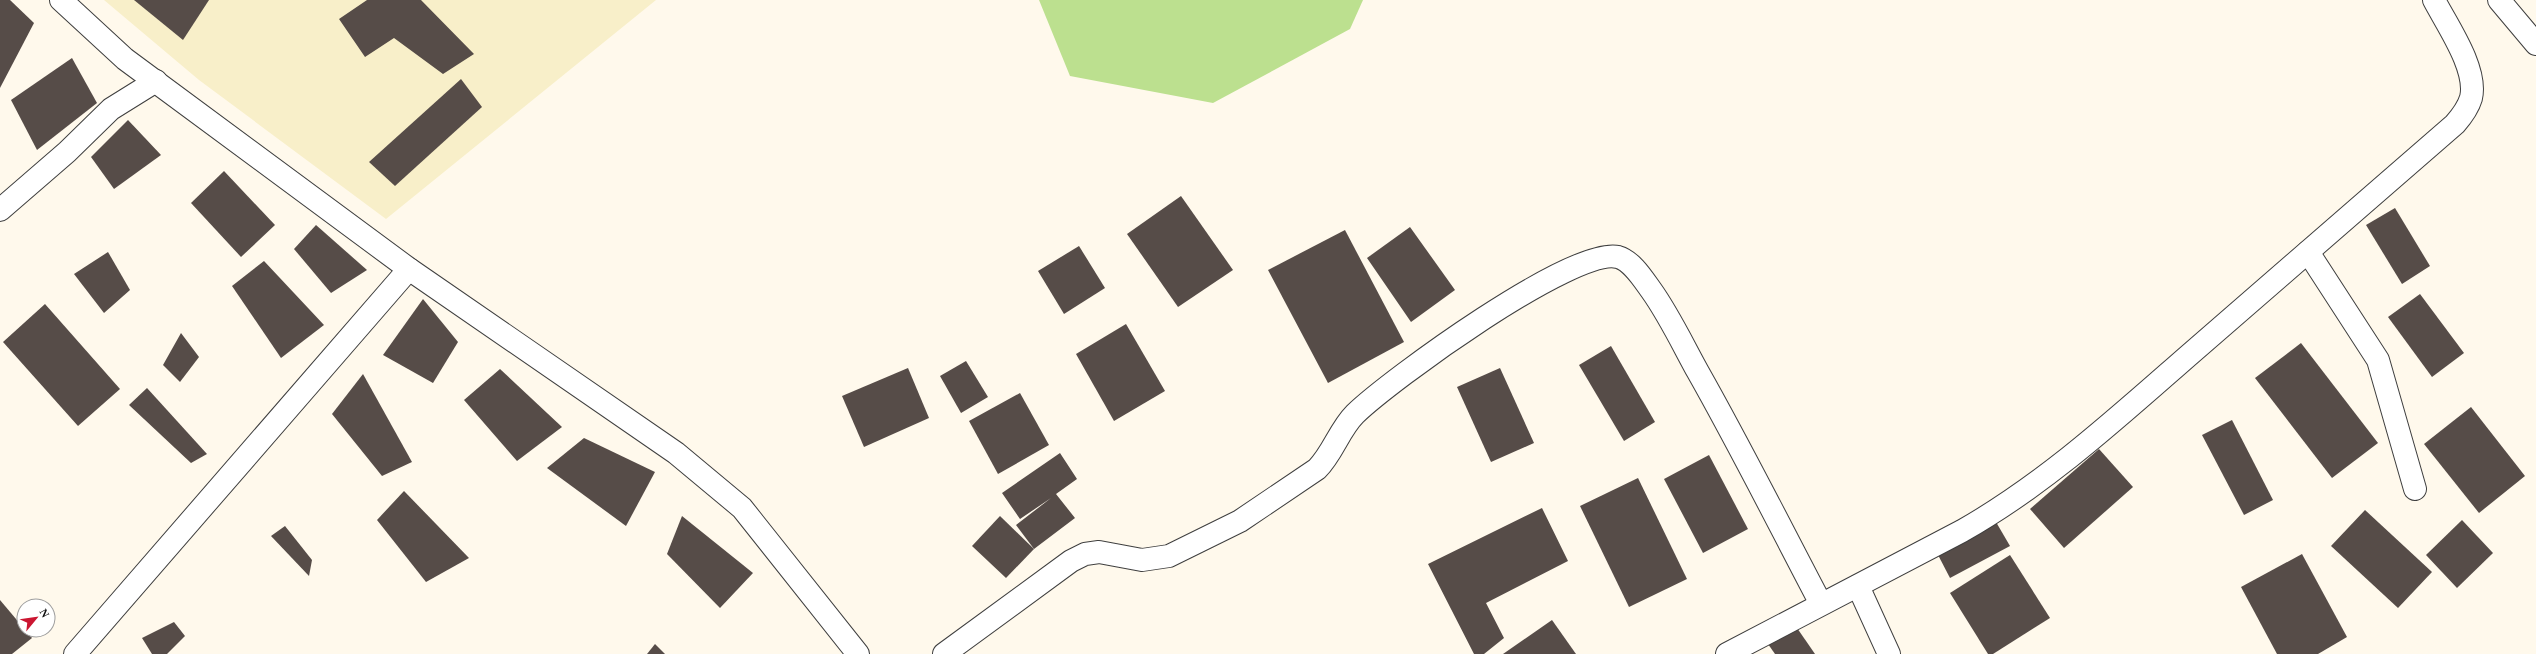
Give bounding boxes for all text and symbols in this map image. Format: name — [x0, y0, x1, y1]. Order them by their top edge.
north arrow — [16, 598, 56, 638]
text: N — [38, 607, 52, 620]

